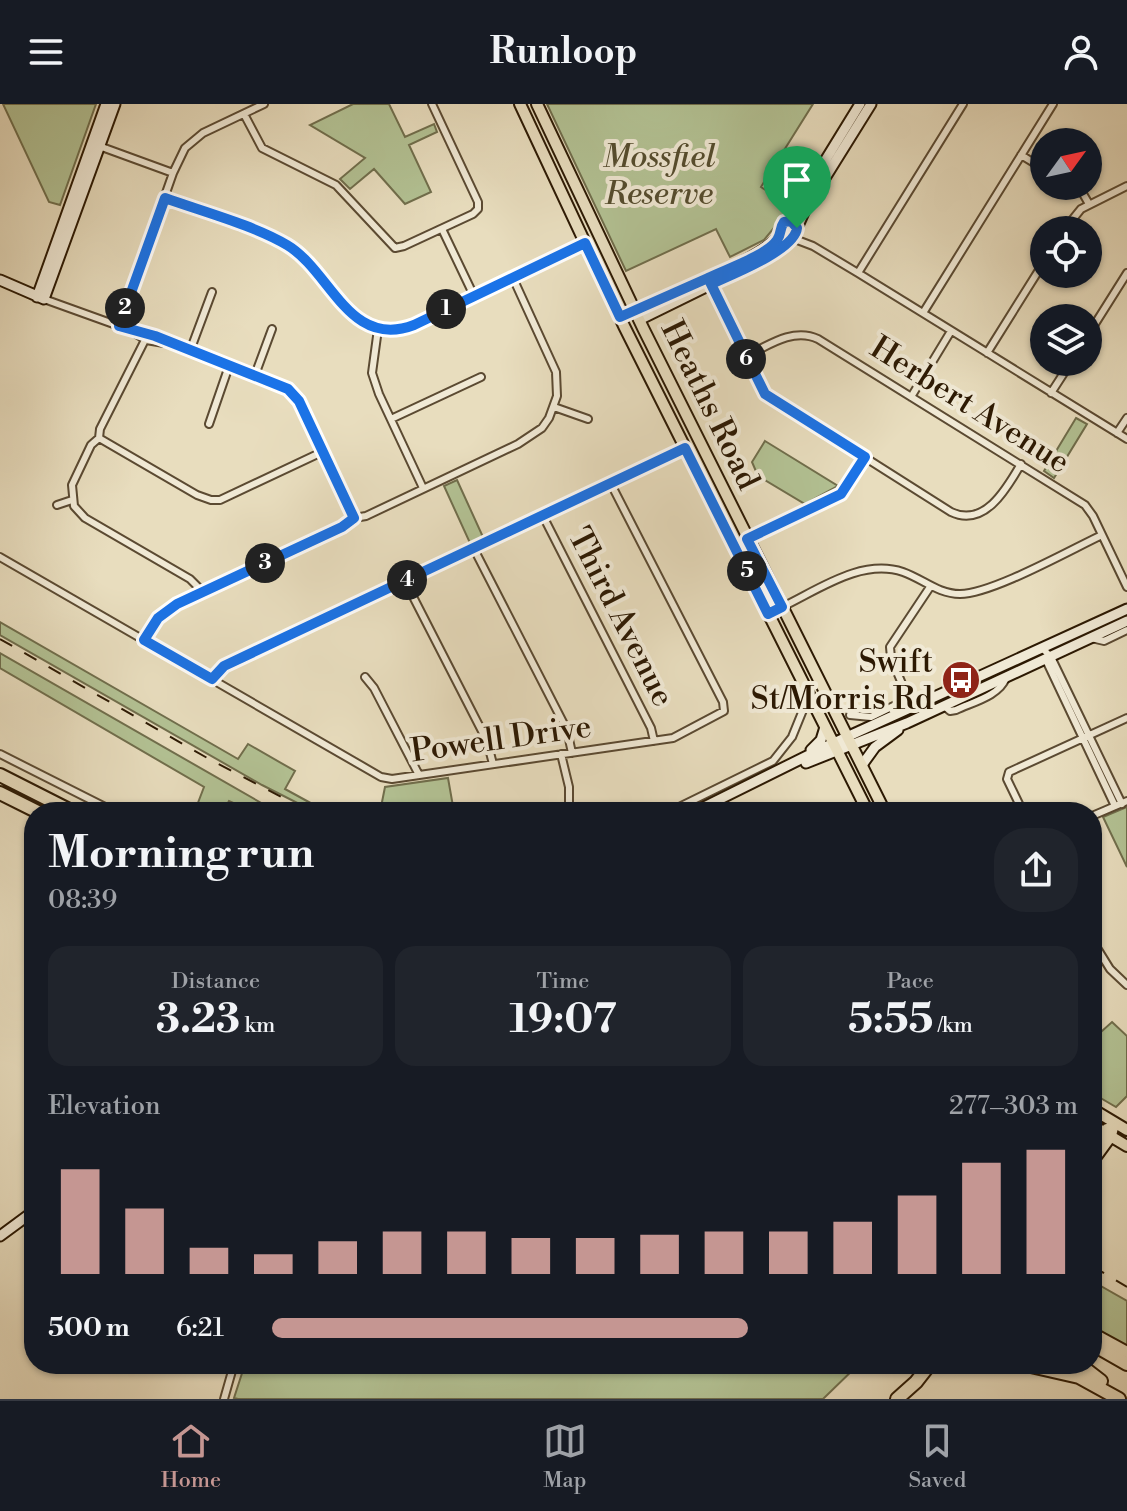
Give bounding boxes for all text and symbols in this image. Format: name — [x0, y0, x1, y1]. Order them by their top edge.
icon: menu — [24, 30, 68, 74]
text: Runloop — [490, 30, 637, 75]
icon: person — [1059, 30, 1103, 74]
north arrow — [1030, 128, 1102, 200]
map controls — [1030, 128, 1102, 376]
park label: Mossfiel Reserve — [602, 137, 716, 214]
pin — [763, 146, 831, 228]
icon: arrive — [775, 158, 819, 202]
button: locate — [1030, 216, 1102, 288]
pin: 2 — [105, 288, 145, 328]
pin: 1 — [426, 289, 466, 329]
text: 2 — [118, 294, 132, 321]
text: 1 — [441, 295, 451, 322]
button: layers — [1030, 304, 1102, 376]
street label: Heaths Road — [652, 314, 768, 496]
street label: Herbert Avenue — [863, 328, 1077, 482]
pin: 6 — [726, 339, 766, 379]
text: 6 — [739, 345, 753, 372]
street label: Third Avenue — [559, 521, 683, 713]
pin: 3 — [245, 543, 285, 583]
text: 3 — [258, 549, 272, 576]
pin: 5 — [727, 551, 767, 591]
text: 5 — [740, 557, 754, 584]
pin: 4 — [387, 560, 427, 600]
text: 4 — [400, 566, 414, 593]
place label: Swift St/Morris Rd — [751, 642, 933, 719]
bus stop icon: Swift St/Morris Rd — [940, 659, 982, 701]
street label: Powell Drive — [408, 707, 594, 771]
text: Morning run — [48, 826, 314, 881]
button: share — [994, 828, 1078, 912]
text: 08:39 — [48, 884, 117, 916]
text: Distance — [171, 968, 260, 995]
text: Time — [537, 968, 589, 995]
text: Pace — [887, 968, 934, 995]
text: 3.23 — [156, 995, 240, 1045]
text: 19:07 — [509, 995, 617, 1045]
text: 5:55 — [848, 995, 933, 1045]
text: km — [240, 1012, 275, 1039]
text: /km — [933, 1012, 973, 1039]
text: Elevation — [48, 1090, 161, 1122]
text: 277–303 m — [949, 1090, 1078, 1122]
text: 500 m — [48, 1312, 130, 1344]
text: 6:21 — [176, 1312, 224, 1344]
tab: Home — [161, 1419, 221, 1494]
tab: Map — [543, 1419, 587, 1494]
tab: Saved — [908, 1419, 966, 1494]

